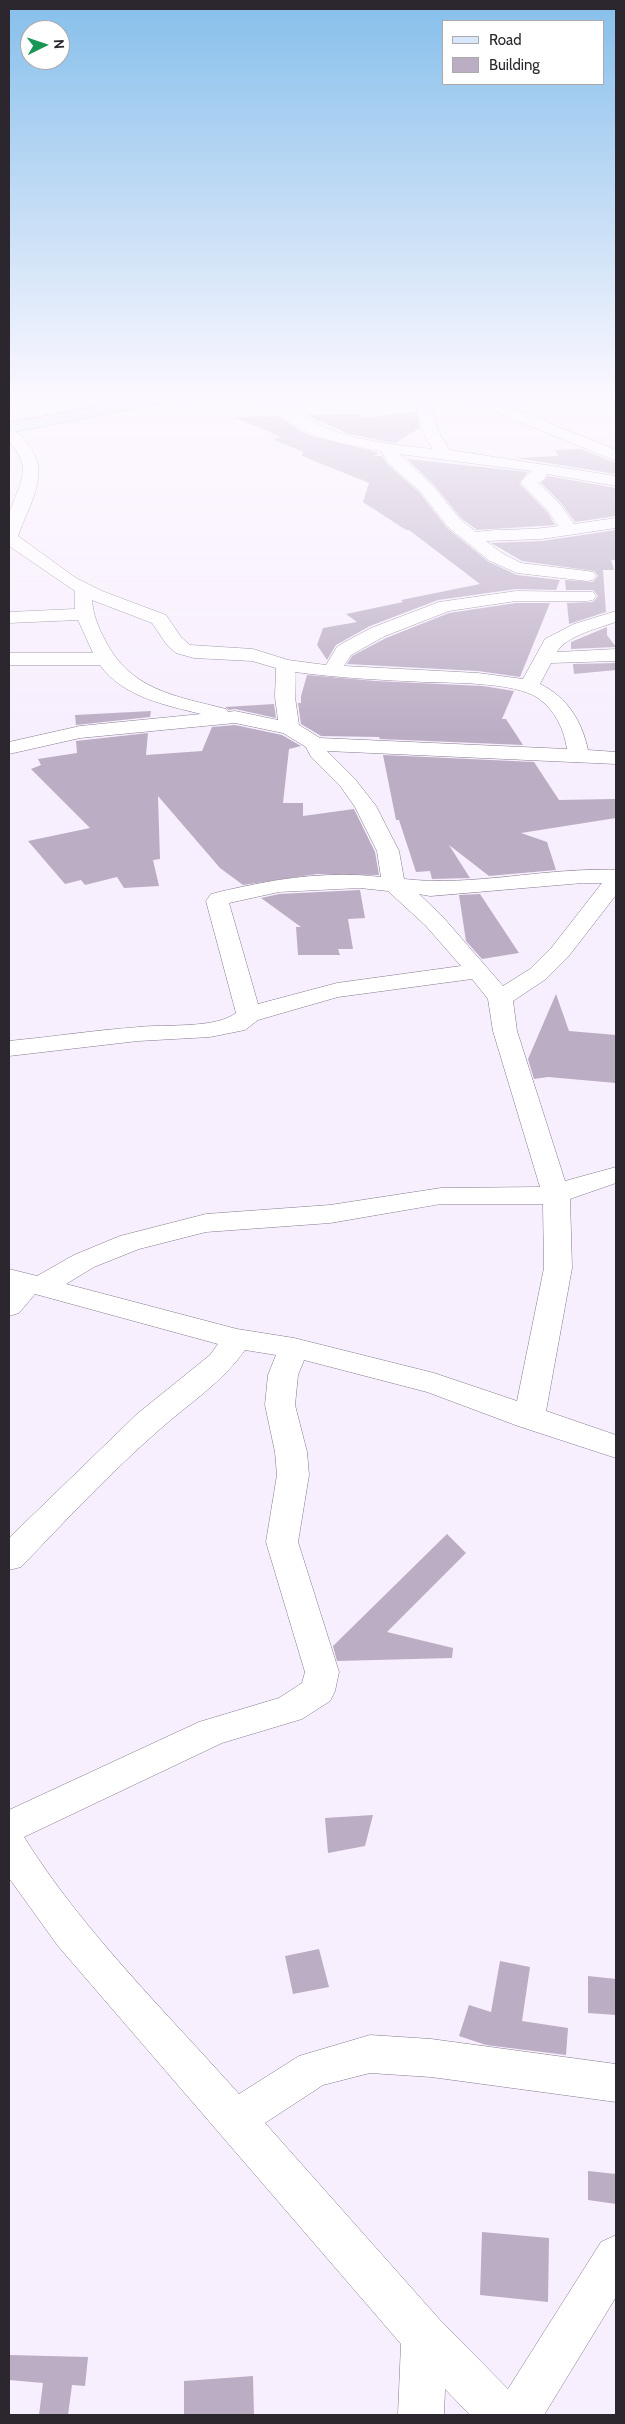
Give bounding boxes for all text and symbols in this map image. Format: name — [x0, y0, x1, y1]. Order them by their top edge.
north arrow — [20, 20, 70, 70]
legend — [442, 20, 605, 85]
text: Road — [489, 31, 522, 49]
text: N — [50, 38, 68, 50]
text: Building — [489, 56, 540, 74]

